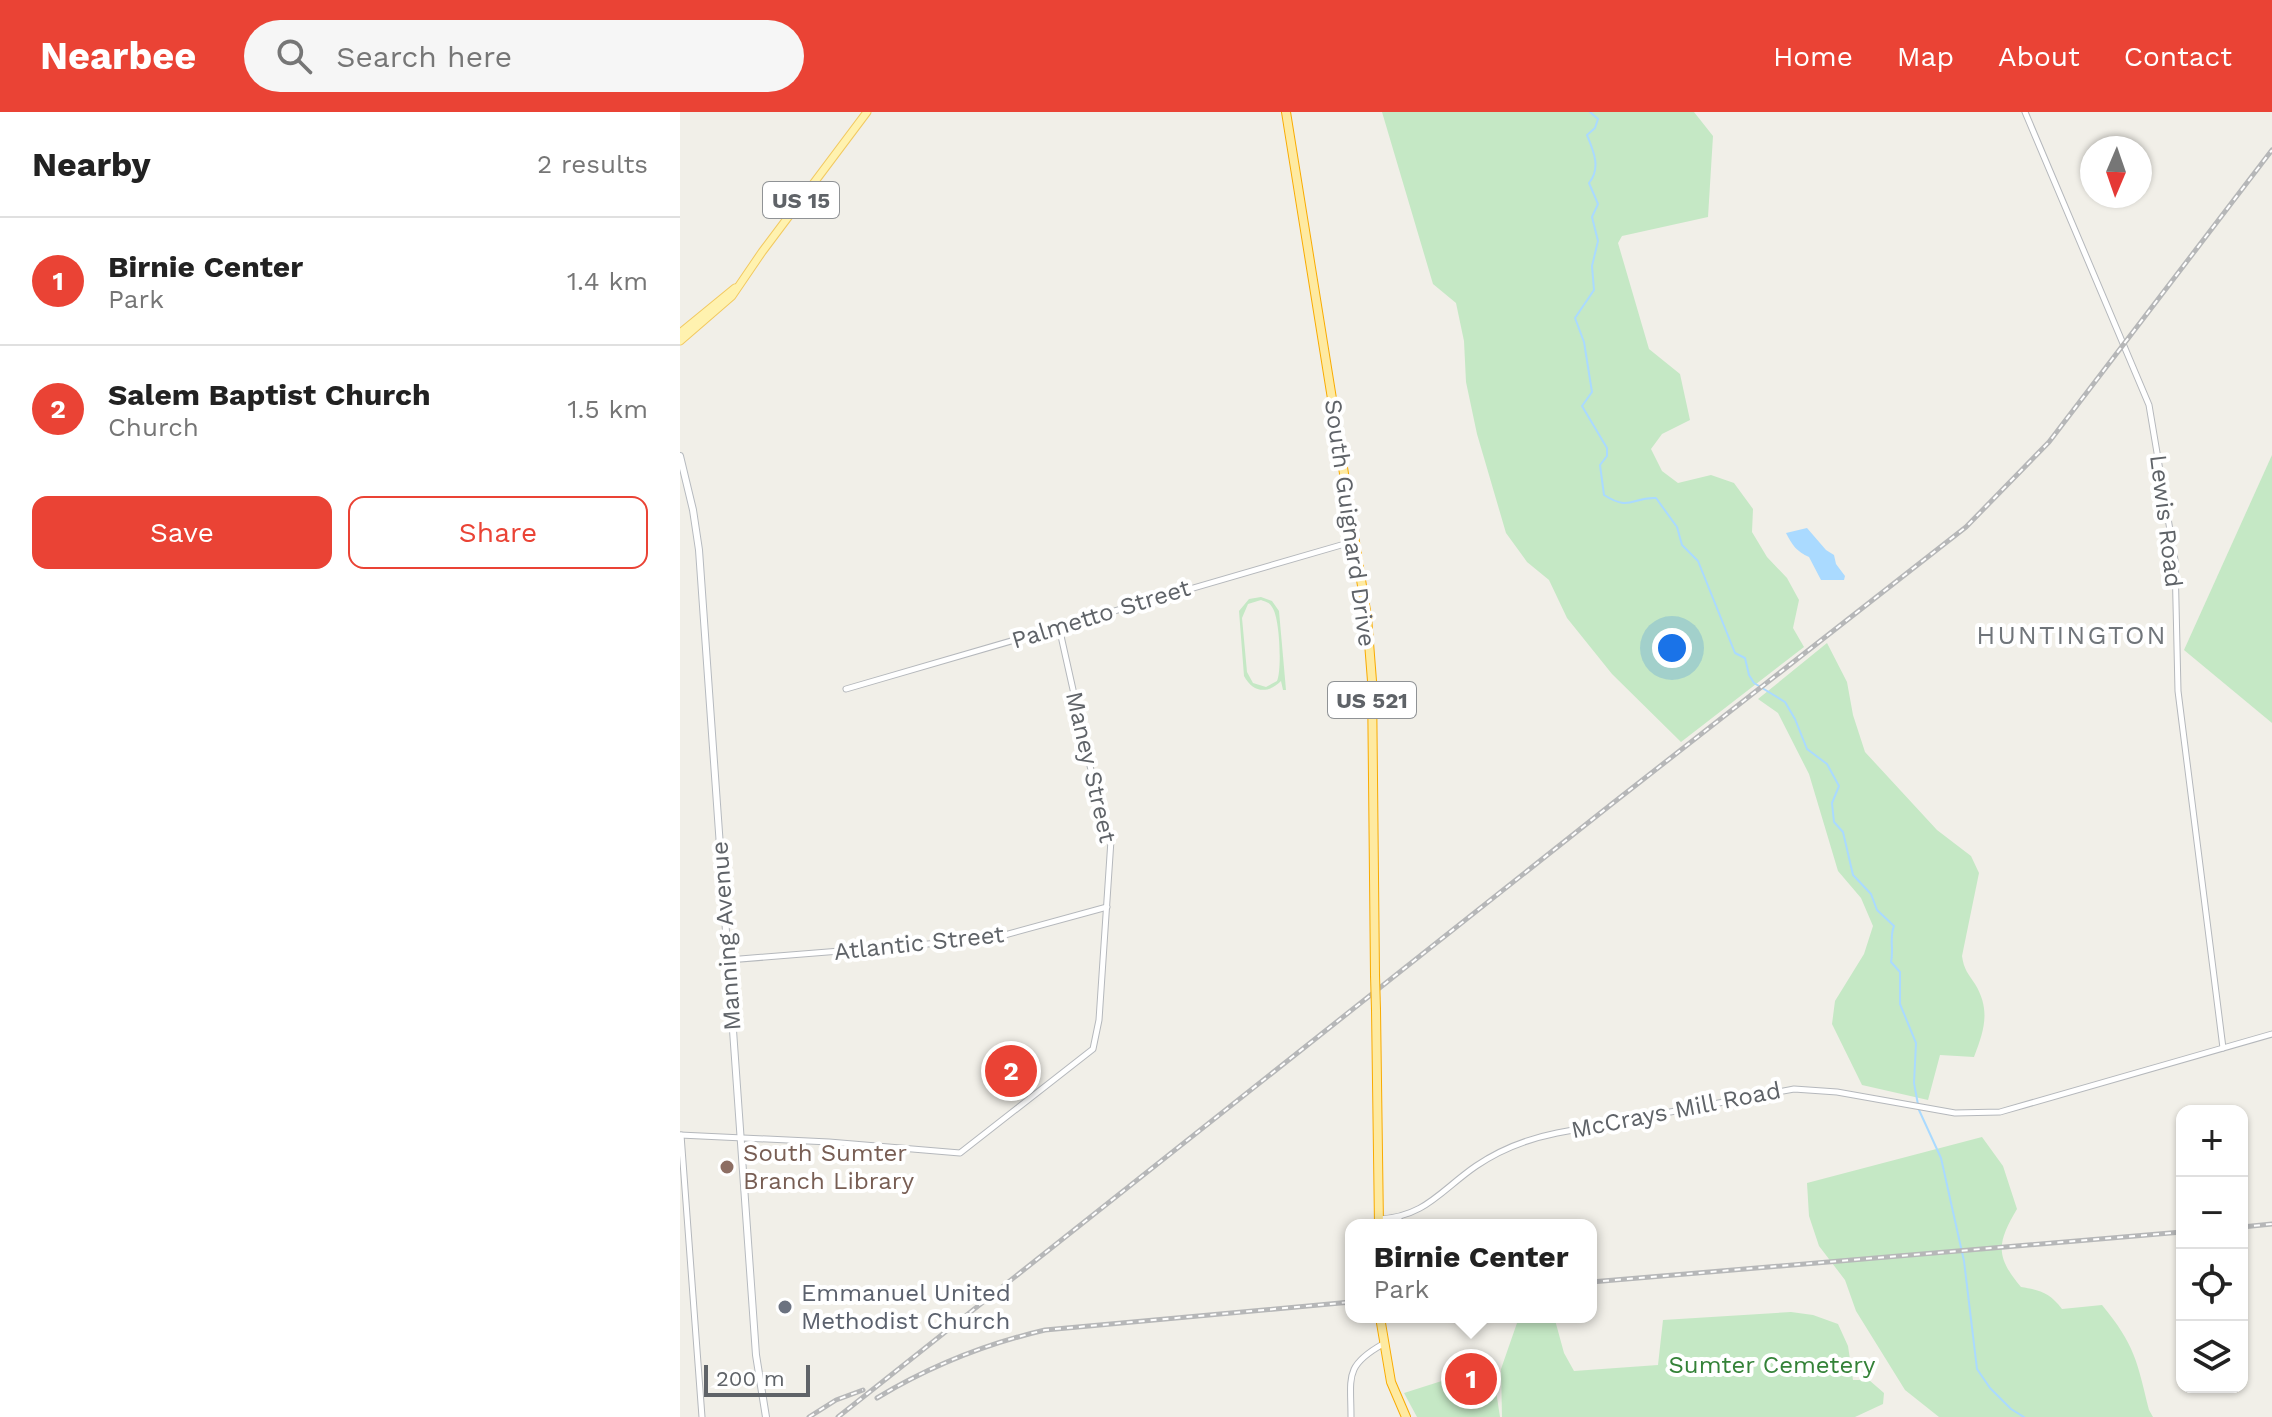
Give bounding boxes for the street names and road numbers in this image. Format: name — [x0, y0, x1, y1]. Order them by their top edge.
road number: US 15 — [763, 182, 839, 218]
street label: South Guignard Drive — [1319, 397, 1381, 649]
street label: Lewis Road — [2144, 453, 2188, 589]
street label: Palmetto Street — [1008, 574, 1194, 654]
road number: US 521 — [1328, 682, 1416, 718]
street label: Maney Street — [1060, 689, 1122, 845]
street label: Manning Avenue — [705, 840, 747, 1032]
street label: Atlantic Street — [833, 920, 1005, 966]
street label: McCrays Mill Road — [1569, 1076, 1783, 1144]

